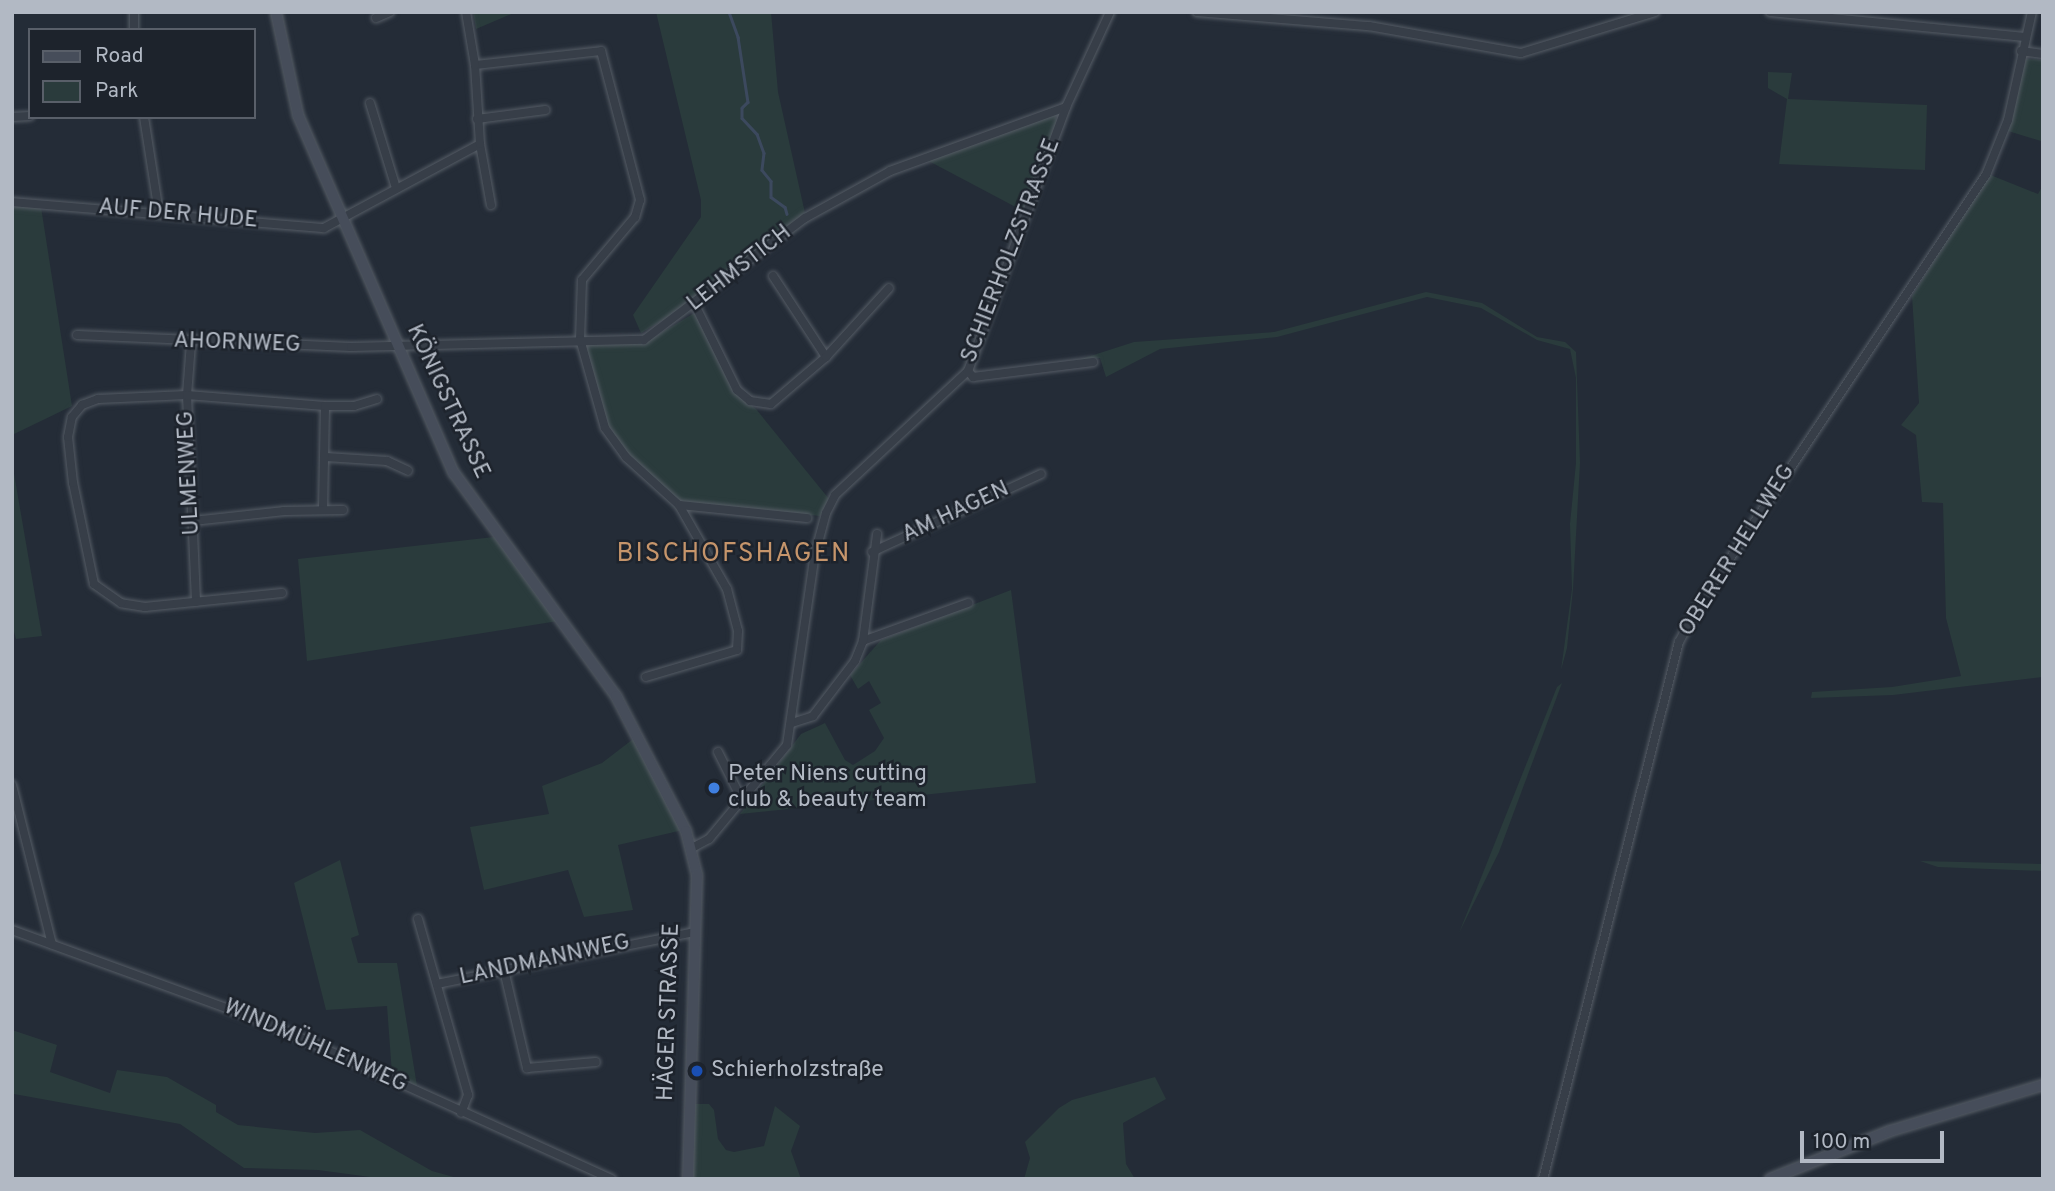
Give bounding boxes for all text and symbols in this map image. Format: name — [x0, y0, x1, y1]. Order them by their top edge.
legend — [28, 28, 256, 119]
text: Road — [95, 43, 144, 70]
text: Park — [95, 78, 138, 105]
street label: SCHIERHOLZSTRASSE — [956, 135, 1068, 367]
street label: AUF DER HUDE — [97, 194, 259, 236]
street label: LEHMSTICH — [682, 220, 798, 318]
street label: KÖNIGSTRASSE — [399, 320, 495, 484]
street label: AHORNWEG — [173, 328, 301, 360]
street label: ULMENWEG — [173, 410, 207, 536]
street label: OBERER HELLWEG — [1674, 460, 1802, 642]
street label: AM HAGEN — [898, 476, 1014, 550]
district label: BISCHOFSHAGEN — [618, 539, 850, 571]
place label: Peter Niens cutting club & beauty team — [728, 761, 927, 815]
marker: Peter Niens cutting club & beauty team — [706, 780, 722, 796]
street label: HÄGER STRASSE — [653, 922, 687, 1102]
street label: LANDMANNWEG — [457, 929, 633, 993]
street label: WINDMÜHLENWEG — [219, 994, 411, 1100]
place label: Schierholzstraße — [711, 1057, 884, 1085]
marker: Schierholzstraße — [689, 1063, 705, 1079]
scale bar — [1803, 1118, 1946, 1162]
text: 100 m — [1813, 1129, 1870, 1156]

